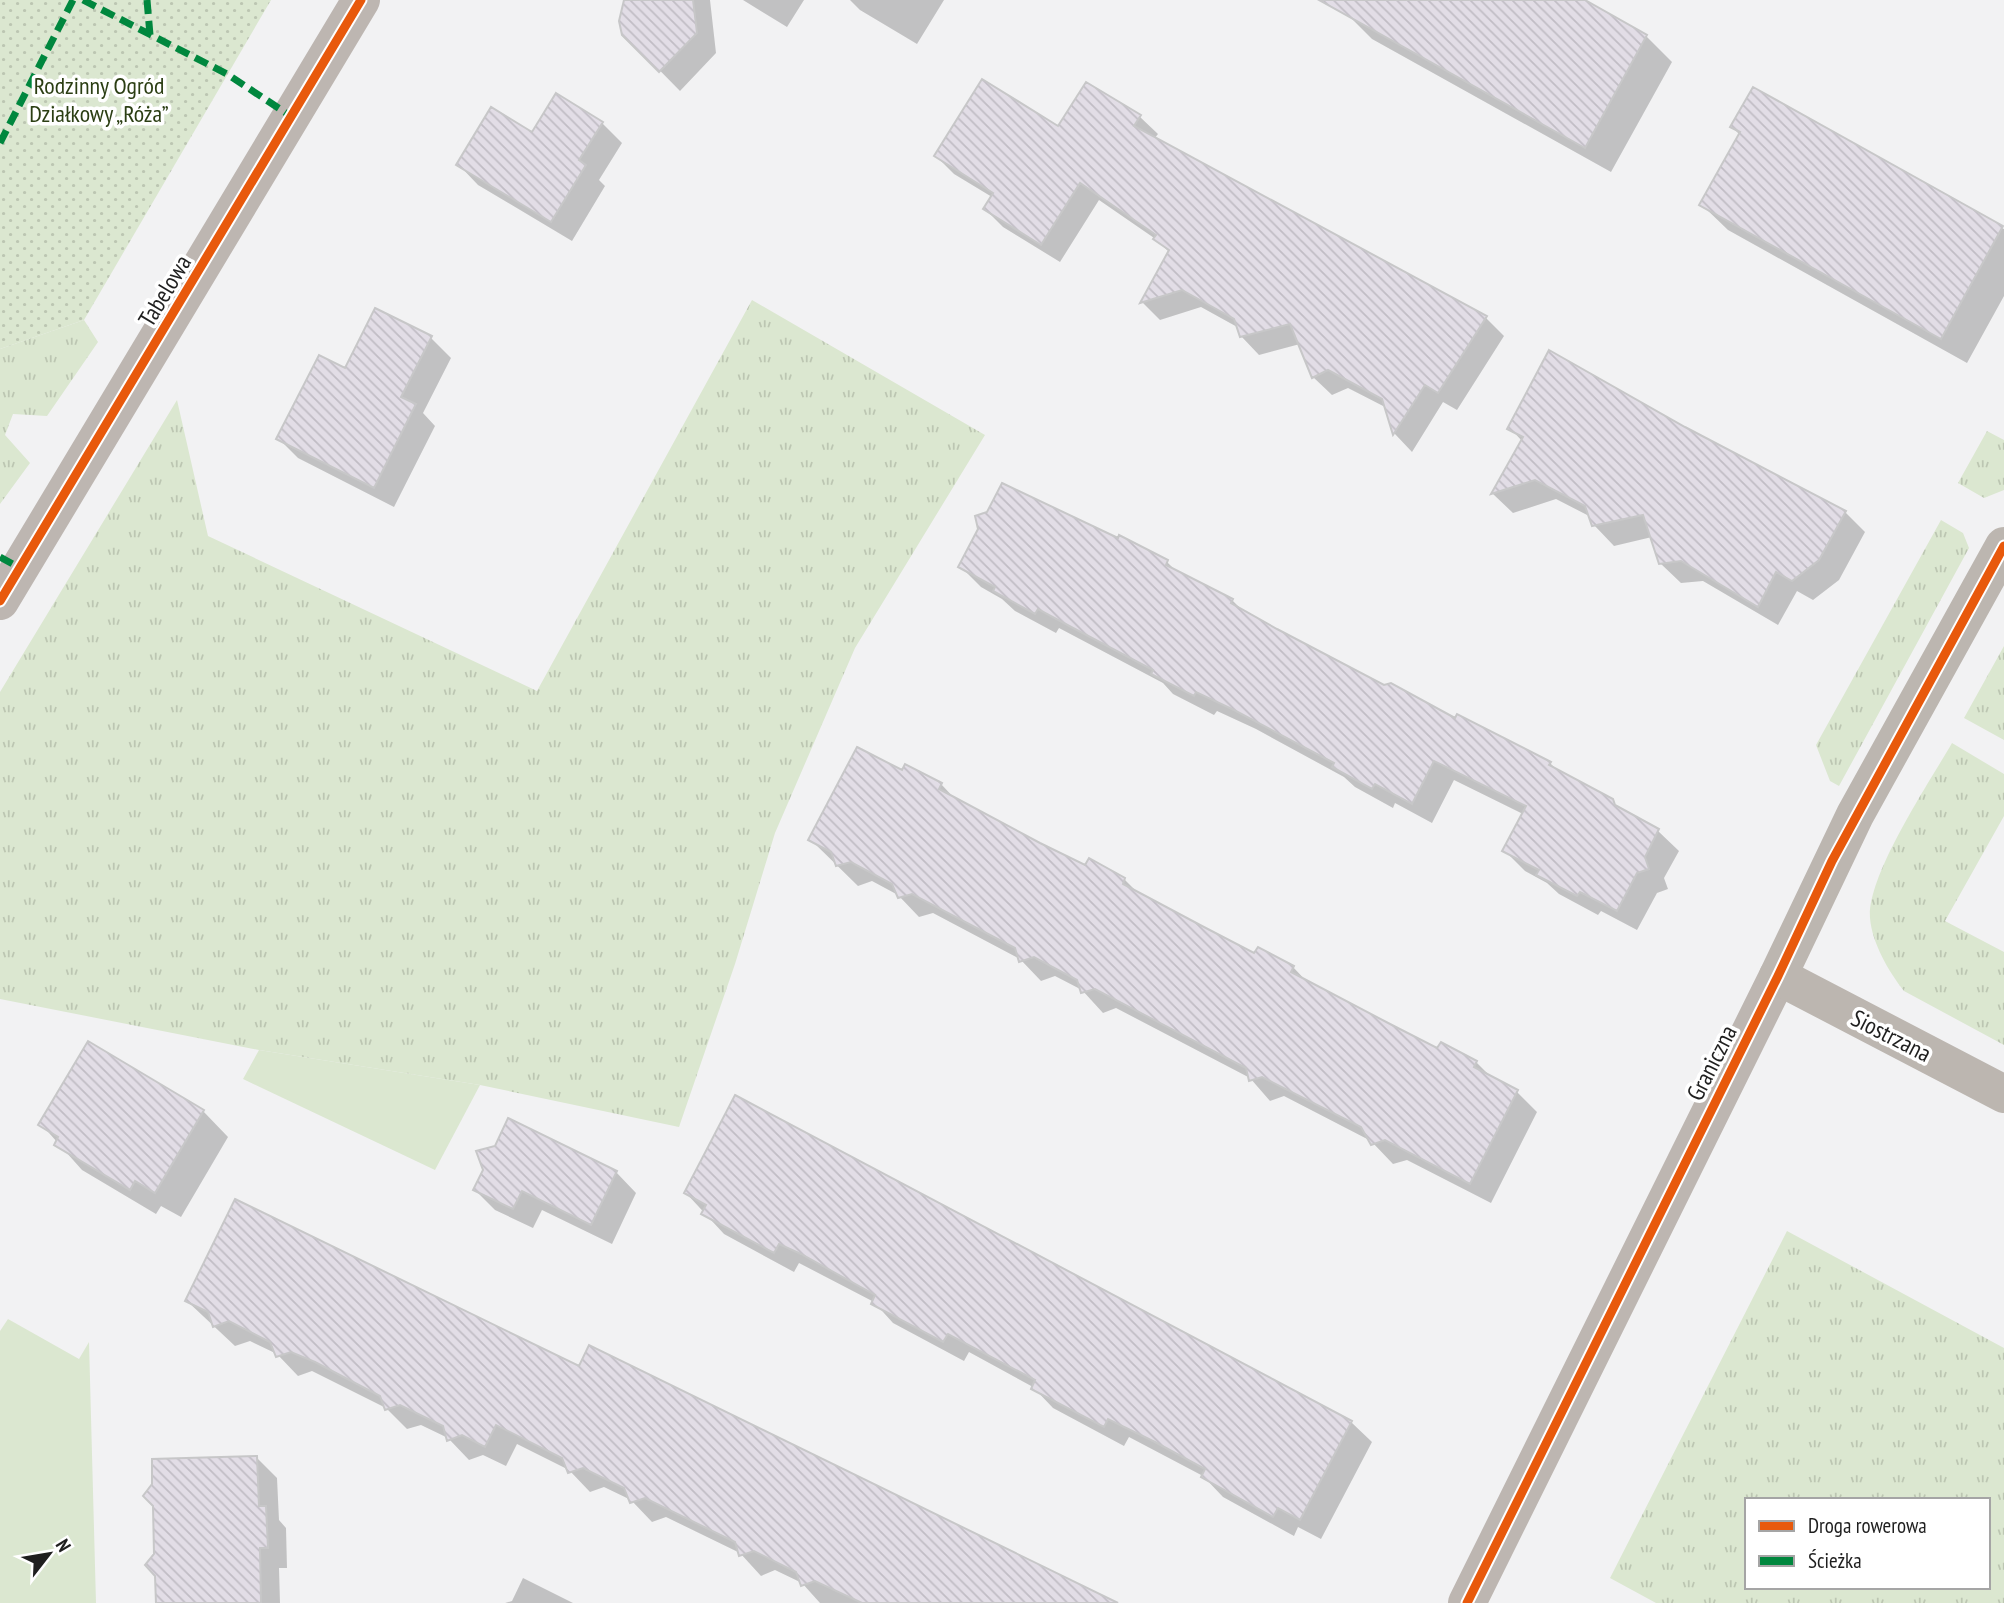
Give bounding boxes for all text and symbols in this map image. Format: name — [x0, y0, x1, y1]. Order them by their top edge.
park label: Rodzinny Ogród Działkowy „Róża” — [29, 70, 169, 129]
street label: Tabelowa — [131, 249, 198, 332]
street label: Siostrzana — [1846, 1002, 1936, 1069]
street label: Graniczna — [1679, 1020, 1744, 1106]
legend — [1745, 1498, 1990, 1589]
text: Droga rowerowa — [1808, 1512, 1927, 1539]
north arrow — [14, 1519, 84, 1589]
text: N — [51, 1535, 77, 1556]
text: Ścieżka — [1808, 1547, 1862, 1574]

